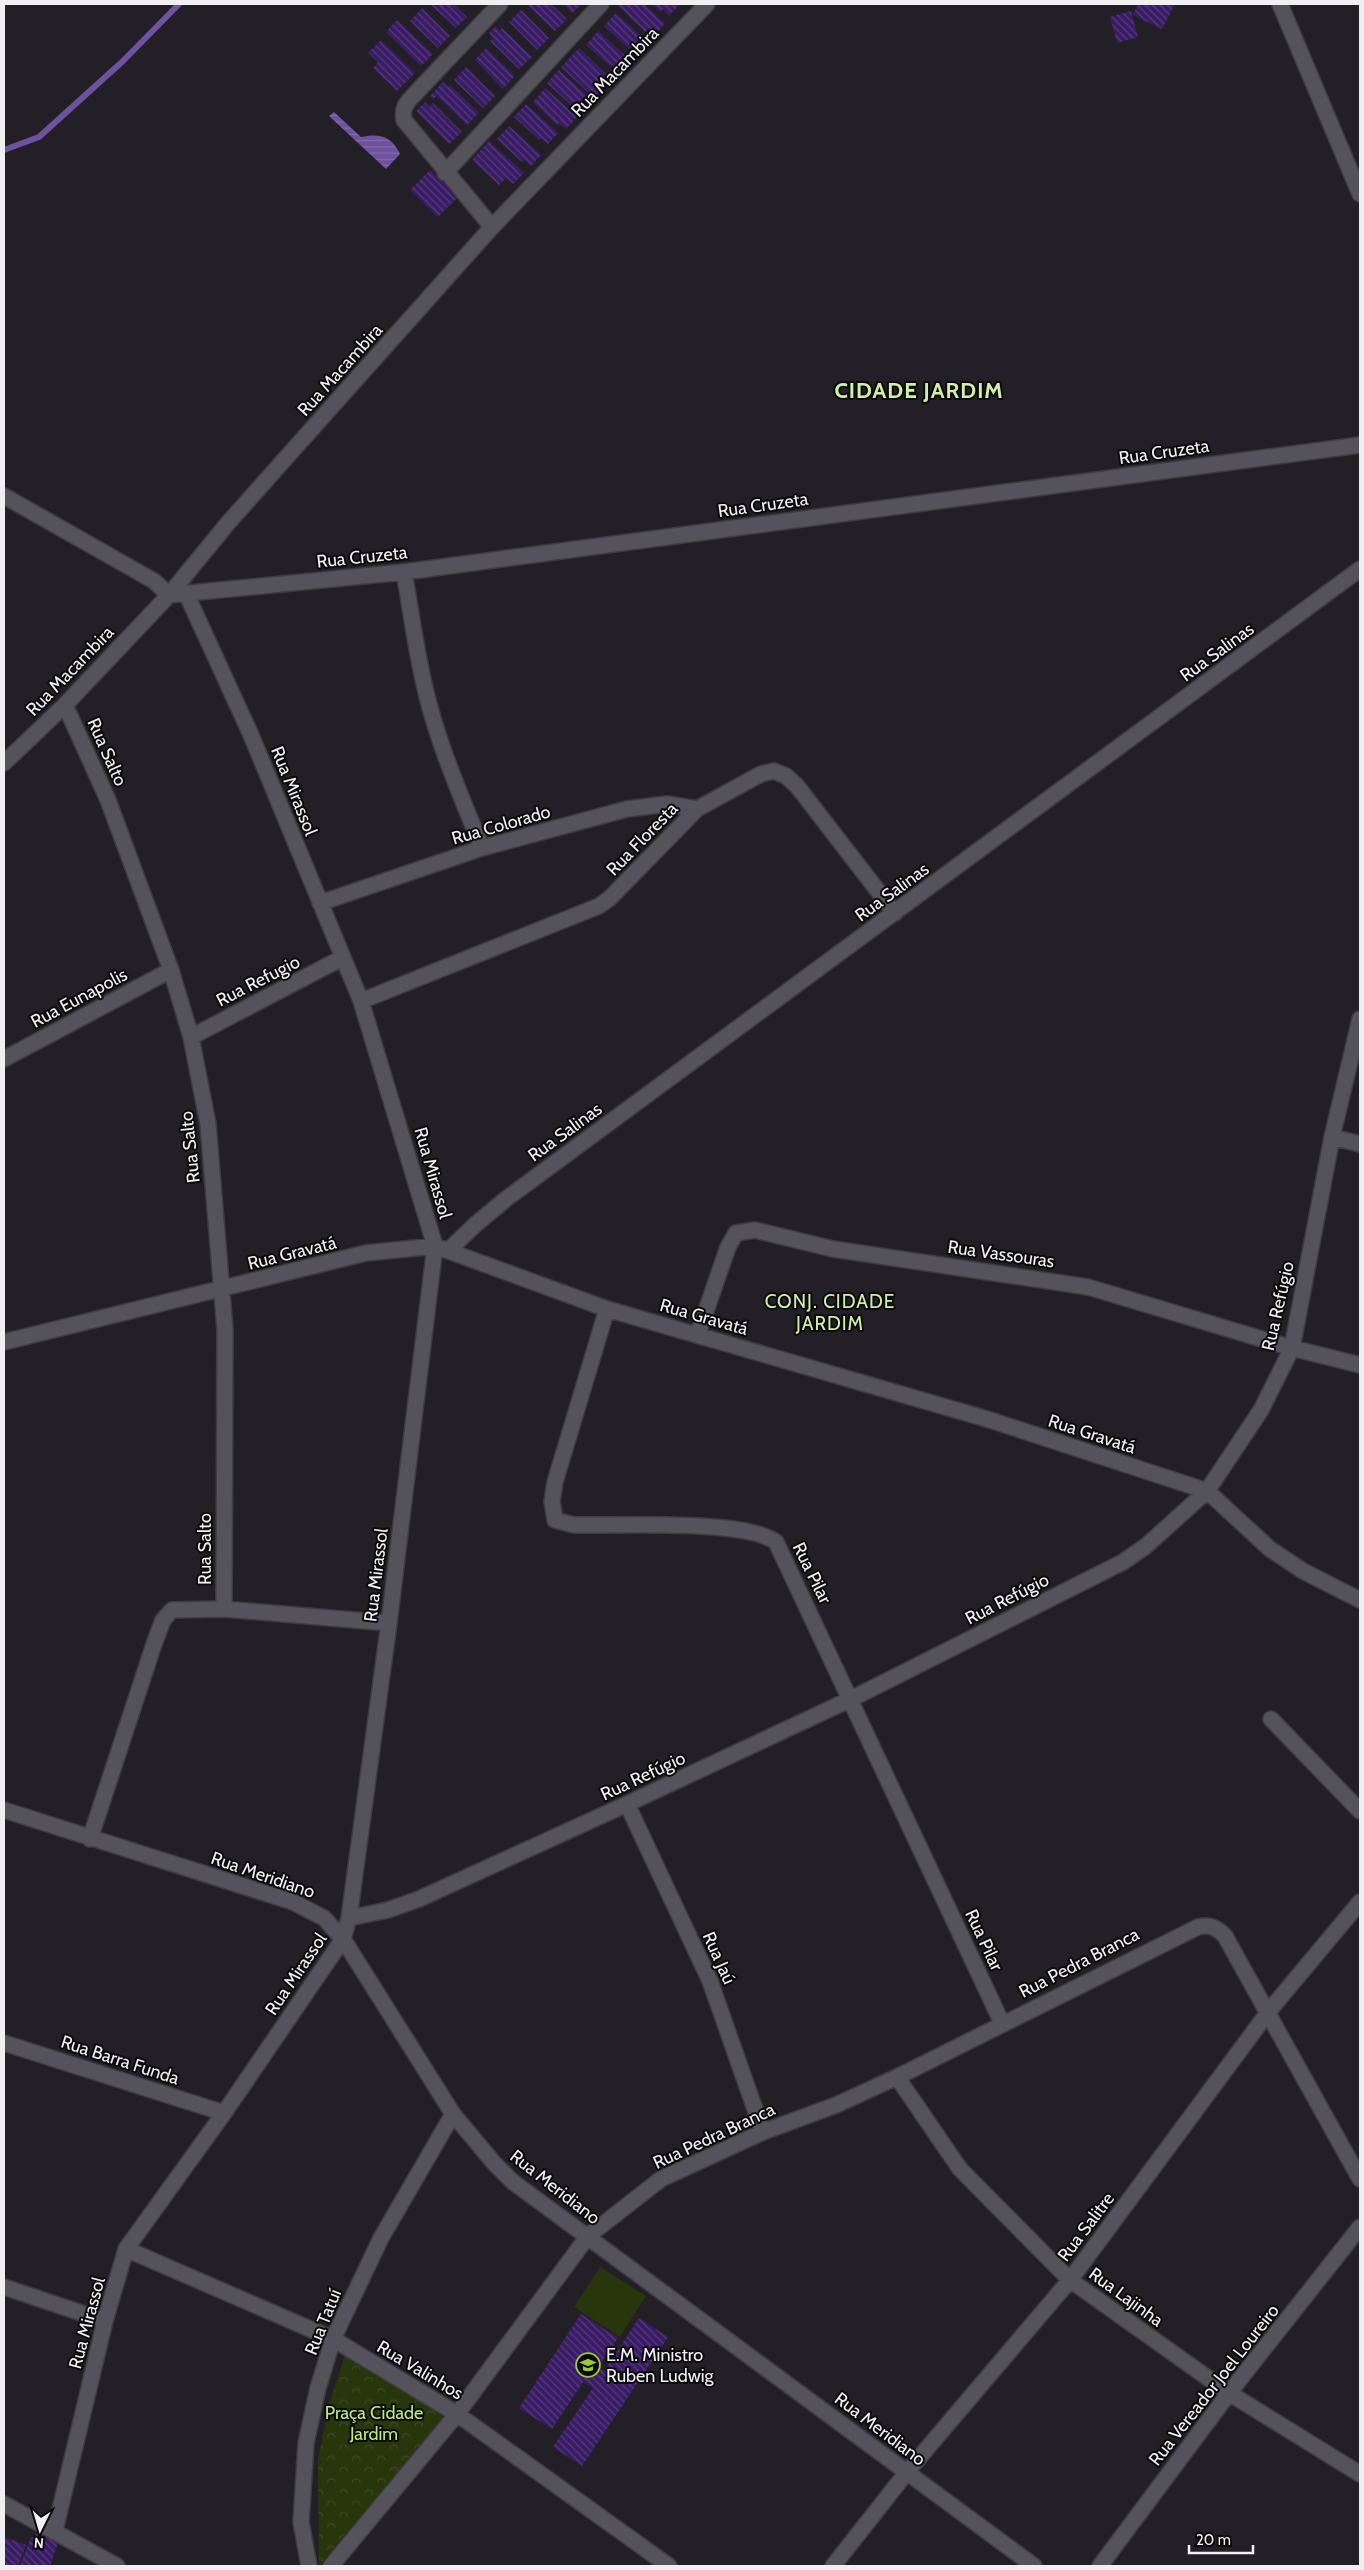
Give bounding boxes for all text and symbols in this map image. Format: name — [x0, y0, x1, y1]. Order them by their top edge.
street label: Rua Macambira — [567, 22, 664, 122]
street label: Rua Macambira — [293, 319, 387, 421]
district label: CIDADE JARDIM — [834, 377, 1004, 404]
street label: Rua Cruzeta — [1117, 435, 1211, 469]
street label: Rua Cruzeta — [716, 488, 810, 522]
street label: Rua Cruzeta — [316, 541, 409, 573]
street label: Rua Salinas — [1176, 618, 1258, 686]
street label: Rua Macambira — [22, 621, 119, 721]
street label: Rua Salto — [82, 715, 132, 789]
street label: Rua Mirassol — [266, 743, 322, 840]
street label: Rua Floresta — [602, 798, 682, 880]
street label: Rua Colorado — [449, 800, 553, 850]
street label: Rua Salinas — [851, 858, 933, 926]
street label: Rua Refugio — [213, 951, 304, 1011]
street label: Rua Eunapolis — [27, 963, 131, 1033]
street label: Rua Salinas — [524, 1098, 606, 1166]
street label: Rua Salto — [175, 1110, 205, 1184]
street label: Rua Mirassol — [409, 1125, 457, 1222]
street label: Rua Gravatá — [245, 1231, 339, 1275]
street label: Rua Vassouras — [946, 1236, 1056, 1272]
street label: Rua Refúgio — [1257, 1259, 1299, 1353]
district label: CONJ. CIDADE JARDIM — [765, 1290, 895, 1335]
street label: Rua Gravatá — [657, 1294, 751, 1340]
street label: Rua Gravatá — [1046, 1410, 1139, 1459]
street label: Rua Salto — [194, 1513, 216, 1585]
street label: Rua Mirassol — [359, 1526, 393, 1623]
street label: Rua Pilar — [788, 1539, 836, 1607]
street label: Rua Refúgio — [962, 1569, 1053, 1629]
street label: Rua Refúgio — [597, 1747, 689, 1805]
street label: Rua Meridiano — [208, 1847, 318, 1903]
street label: Rua Pilar — [960, 1906, 1008, 1975]
street label: Rua Pedra Branca — [1015, 1923, 1143, 2003]
street label: Rua Mirassol — [261, 1928, 332, 2019]
street label: Rua Jaú — [698, 1928, 740, 1988]
street label: Rua Barra Funda — [58, 2031, 182, 2090]
street label: Rua Pedra Branca — [650, 2098, 779, 2174]
street label: Rua Meridiano — [506, 2145, 605, 2229]
street label: Rua Salitre — [1053, 2188, 1119, 2266]
street label: Rua Lajinha — [1085, 2263, 1168, 2332]
street label: Rua Mirassol — [64, 2274, 110, 2371]
street label: Rua Tatuí — [300, 2286, 346, 2358]
street label: Rua Vereador Joel Loureiro — [1144, 2300, 1284, 2470]
street label: Rua Valinhos — [373, 2336, 467, 2404]
place label: E.M. Ministro Ruben Ludwig — [606, 2344, 715, 2387]
school or university icon: E.M. Ministro Ruben Ludwig — [575, 2352, 601, 2378]
street label: Rua Meridiano — [830, 2388, 930, 2470]
park label: Praça Cidade Jardim — [325, 2402, 423, 2445]
north arrow — [15, 2505, 65, 2555]
scale bar — [1189, 2522, 1253, 2554]
text: 20 m — [1196, 2531, 1231, 2549]
text: N — [33, 2534, 45, 2552]

